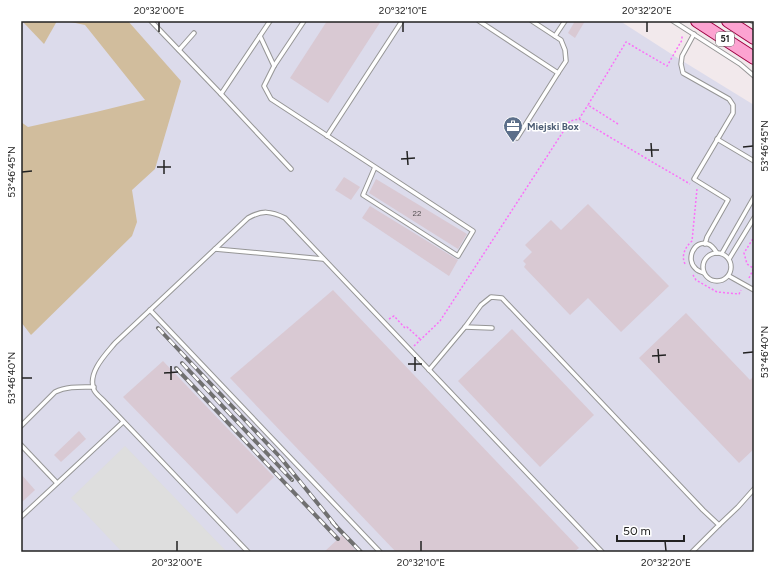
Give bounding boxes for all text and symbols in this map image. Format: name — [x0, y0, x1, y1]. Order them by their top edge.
text: 20°32'00"E — [134, 4, 184, 17]
text: 20°32'10"E — [379, 4, 427, 17]
text: 20°32'20"E — [622, 4, 672, 17]
road number: 51 — [716, 32, 734, 46]
office icon: Miejski Box — [502, 115, 524, 143]
place label: Miejski Box — [527, 120, 579, 133]
text: 53°46'45"N — [758, 120, 771, 172]
text: 53°46'45"N — [5, 146, 18, 198]
house number: 22 — [413, 208, 421, 218]
text: 53°46'40"N — [758, 326, 771, 378]
text: 53°46'40"N — [5, 352, 18, 404]
scale bar — [617, 517, 684, 543]
text: 50 m — [623, 524, 651, 538]
text: 20°32'00"E — [152, 556, 202, 569]
text: 20°32'10"E — [397, 556, 445, 569]
text: 20°32'20"E — [641, 556, 691, 569]

